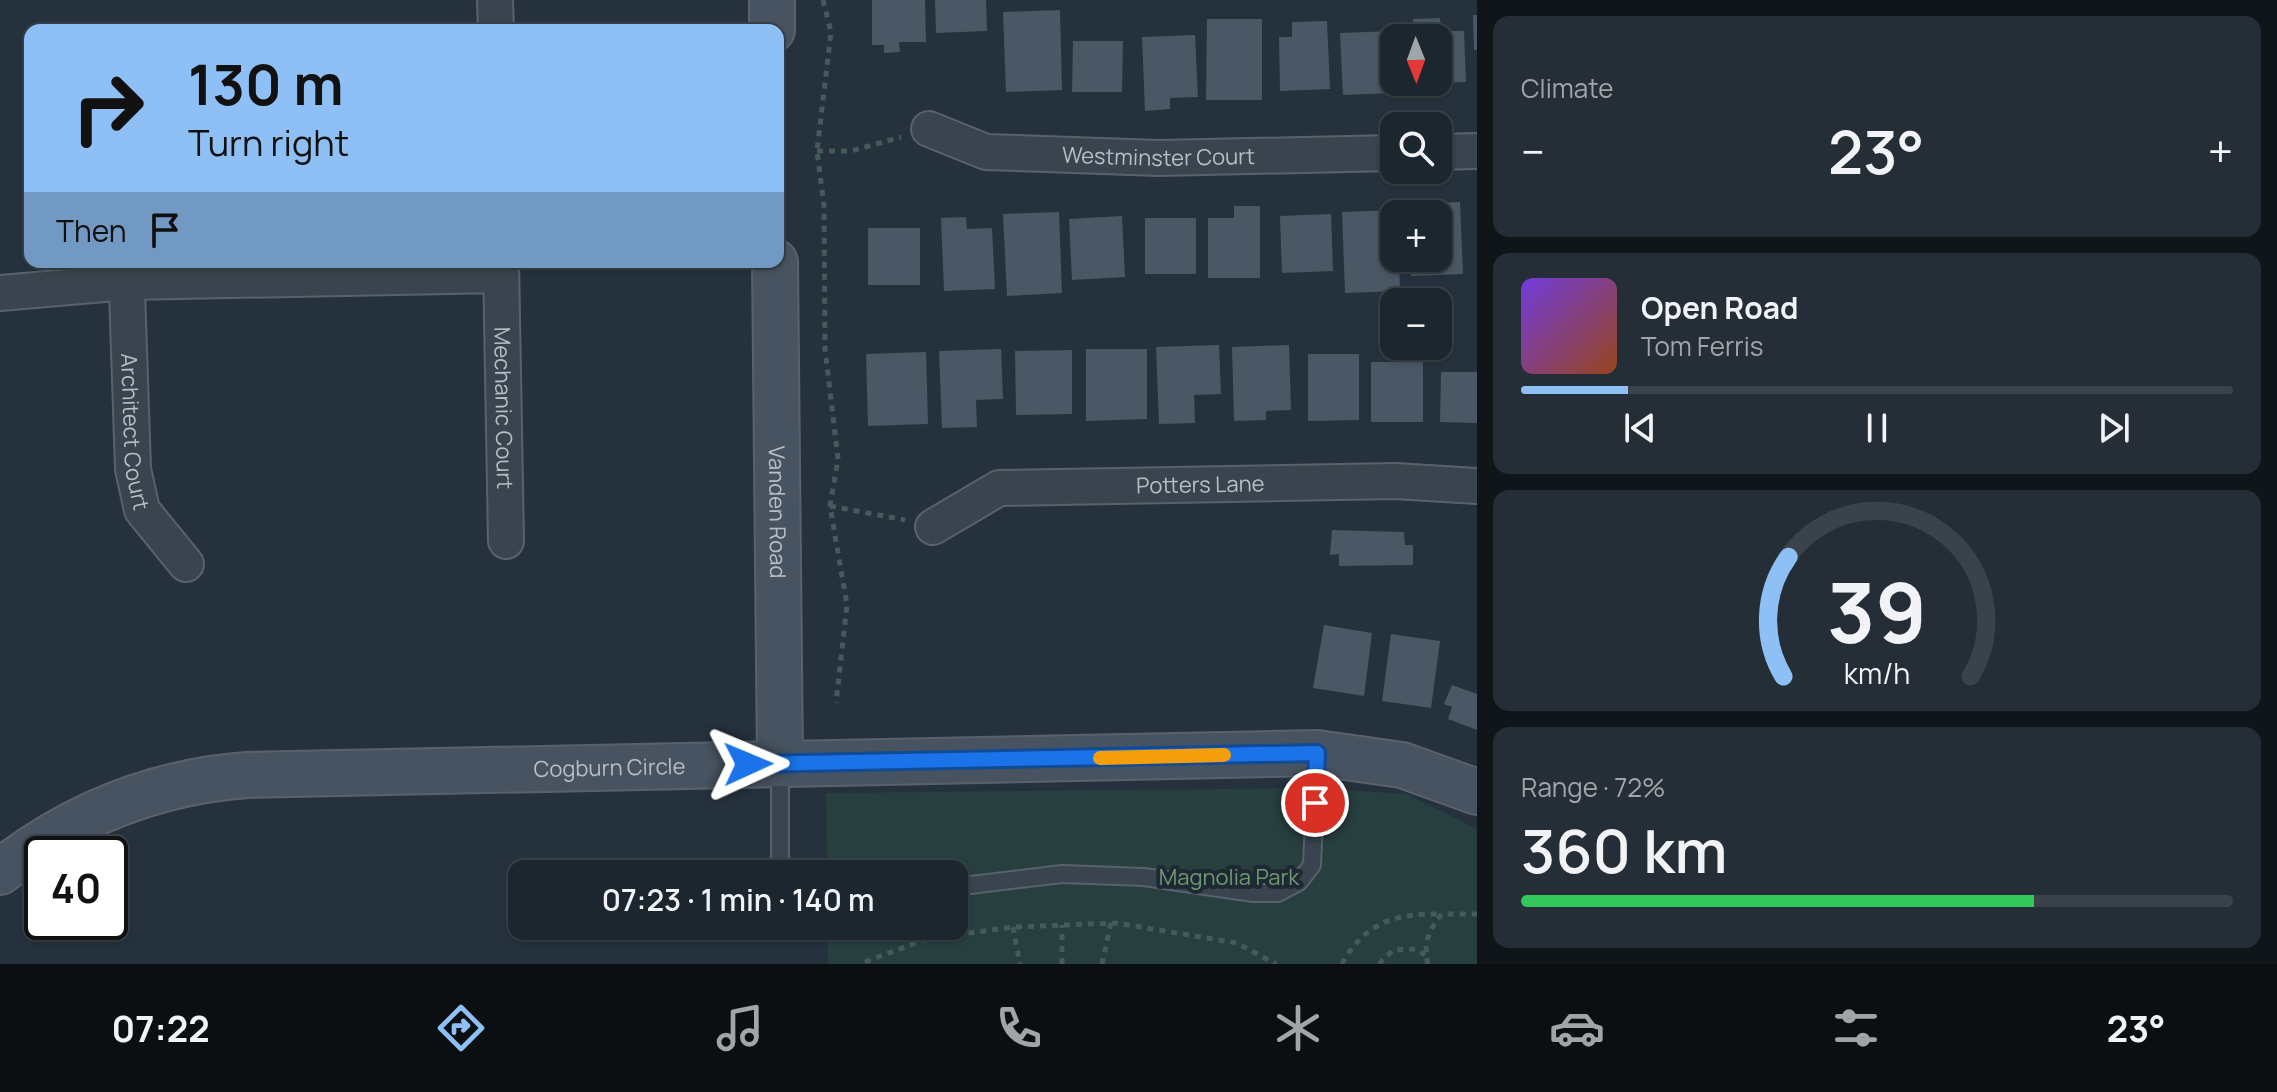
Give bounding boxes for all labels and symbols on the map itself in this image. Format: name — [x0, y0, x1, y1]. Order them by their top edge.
north arrow — [1380, 24, 1452, 96]
street label: Westminster Court — [1061, 140, 1255, 173]
street label: Mechanic Court — [487, 327, 520, 490]
street label: Architect Court — [114, 353, 157, 513]
street label: Vanden Road — [762, 445, 793, 579]
street label: Potters Lane — [1136, 468, 1265, 501]
position arrow — [706, 722, 790, 806]
street label: Cogburn Circle — [533, 751, 686, 784]
pin — [1281, 769, 1349, 837]
speed limit sign: 40 — [24, 836, 128, 940]
park label: Magnolia Park — [1159, 862, 1300, 892]

